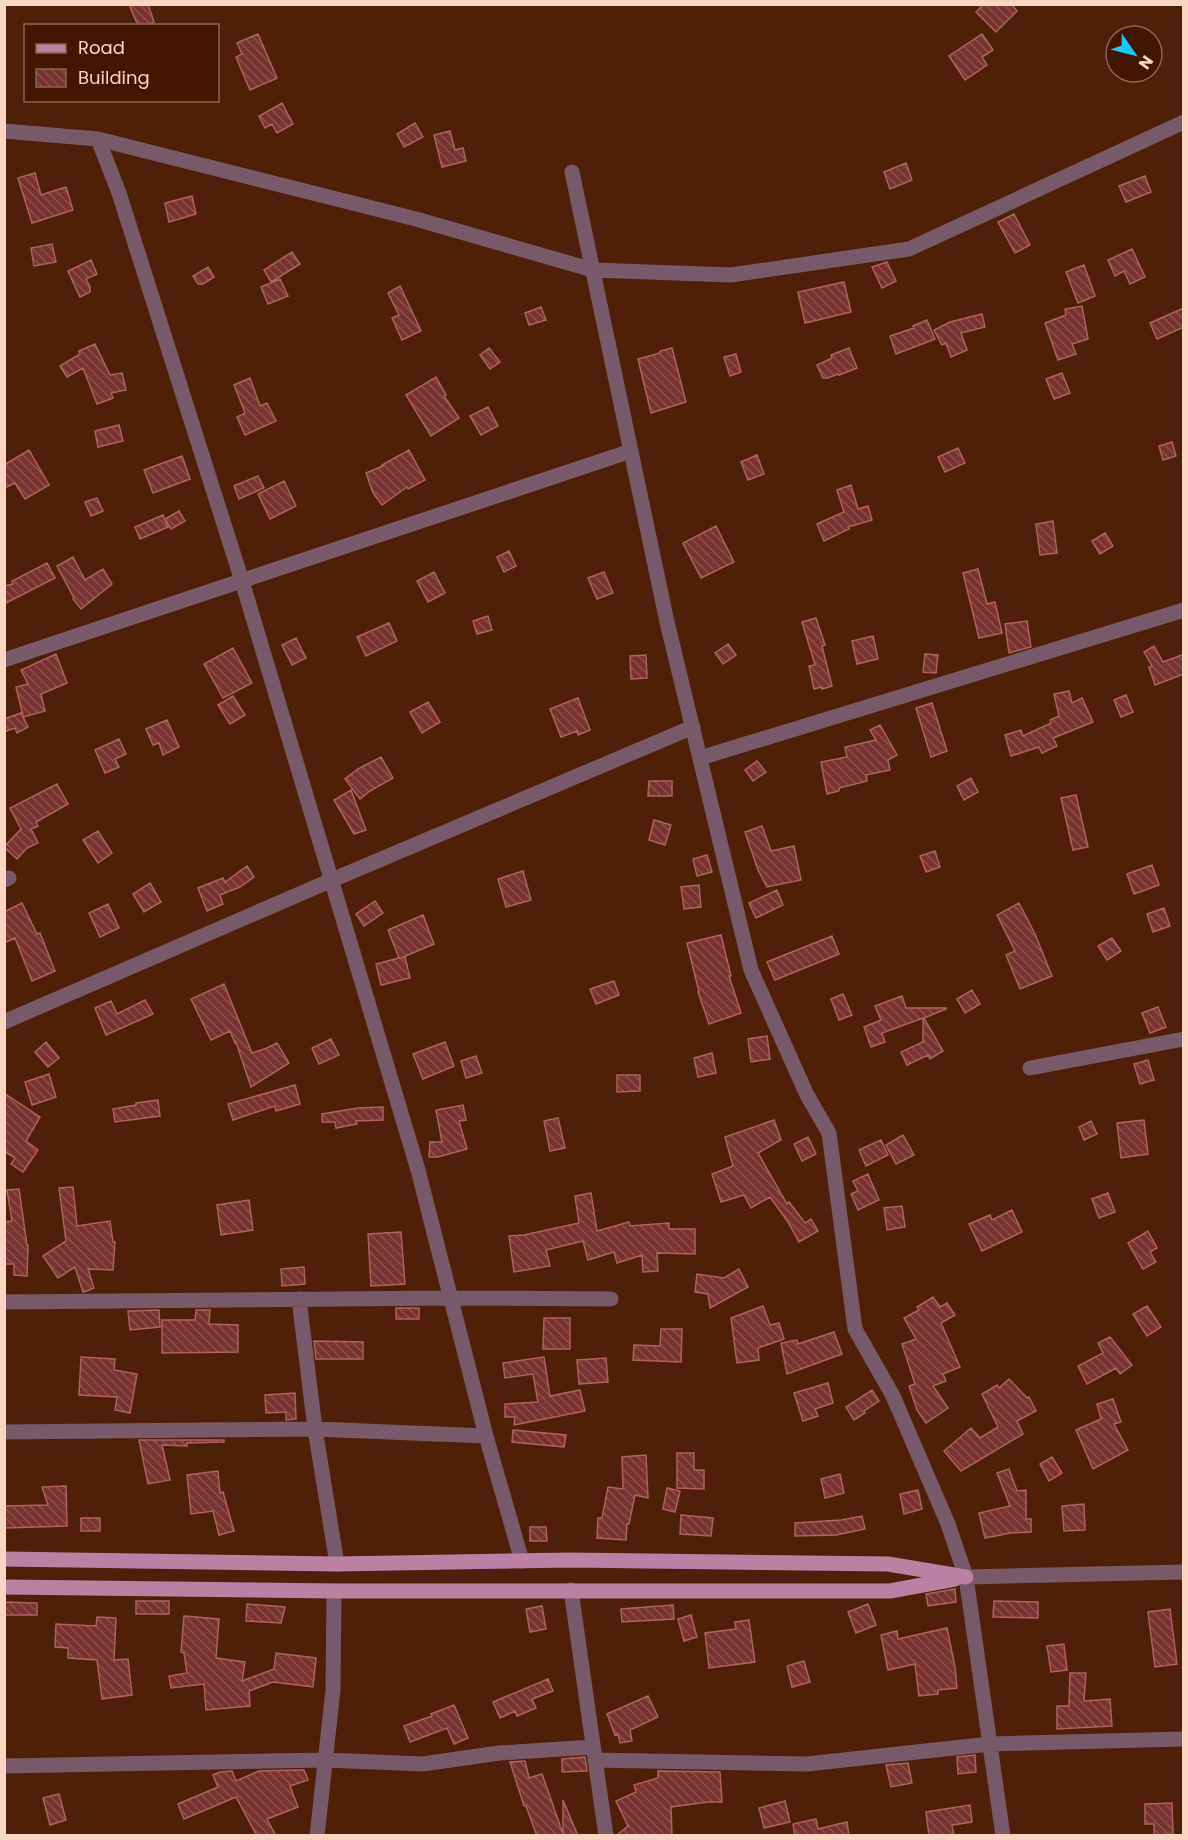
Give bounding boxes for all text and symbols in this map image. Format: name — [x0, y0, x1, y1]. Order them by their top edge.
legend — [24, 24, 219, 102]
north arrow — [1104, 24, 1164, 84]
text: Road — [78, 35, 125, 60]
text: N — [1133, 51, 1159, 74]
text: Building — [78, 65, 150, 90]

